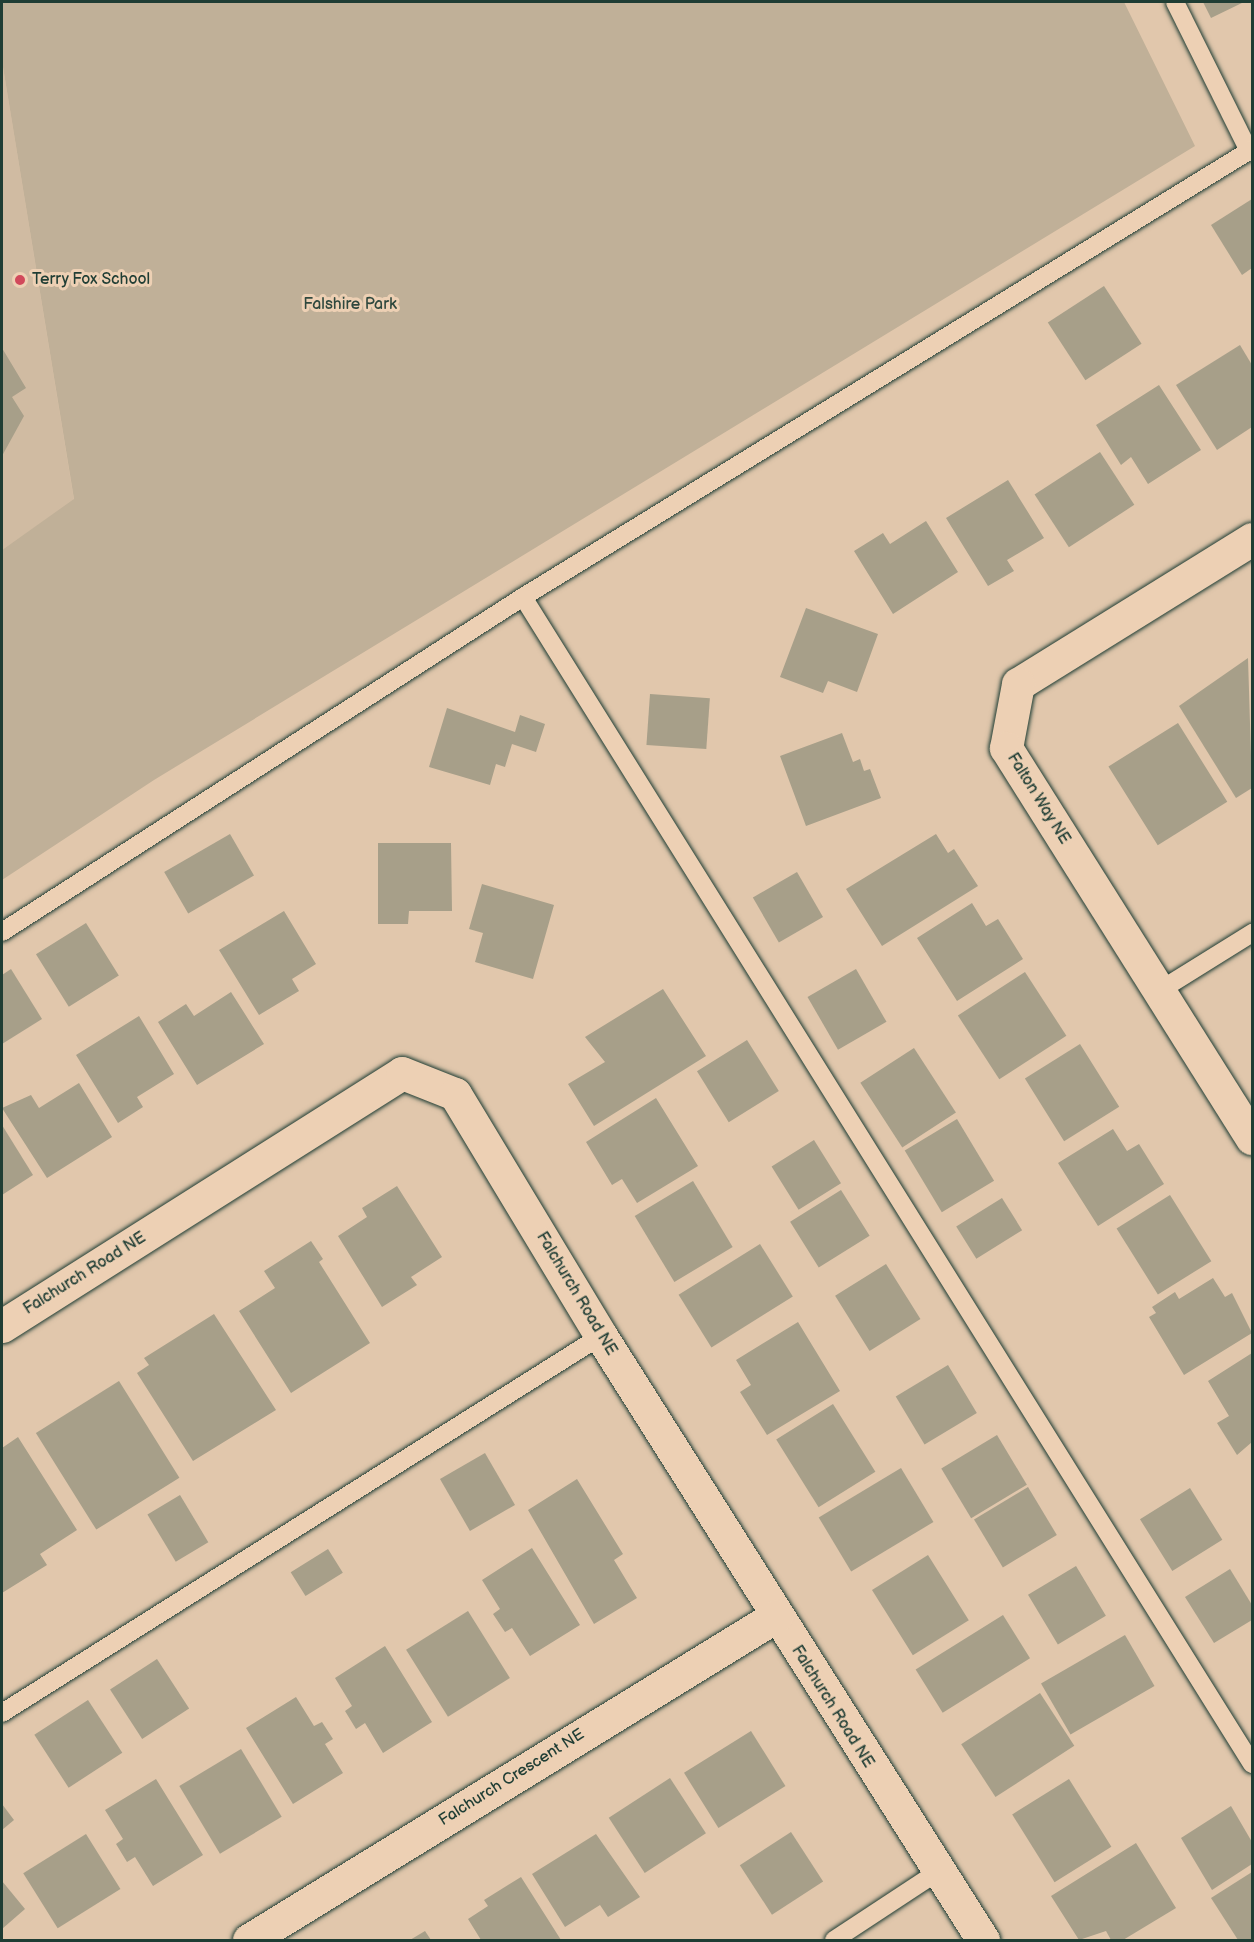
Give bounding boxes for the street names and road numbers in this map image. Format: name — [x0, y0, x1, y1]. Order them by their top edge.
street label: Falton Way NE — [1002, 749, 1074, 849]
street label: Falchurch Road NE — [20, 1229, 150, 1319]
street label: Falchurch Road NE — [532, 1229, 620, 1359]
street label: Falchurch Road NE — [787, 1642, 877, 1772]
street label: Falchurch Crescent NE — [436, 1725, 588, 1831]

